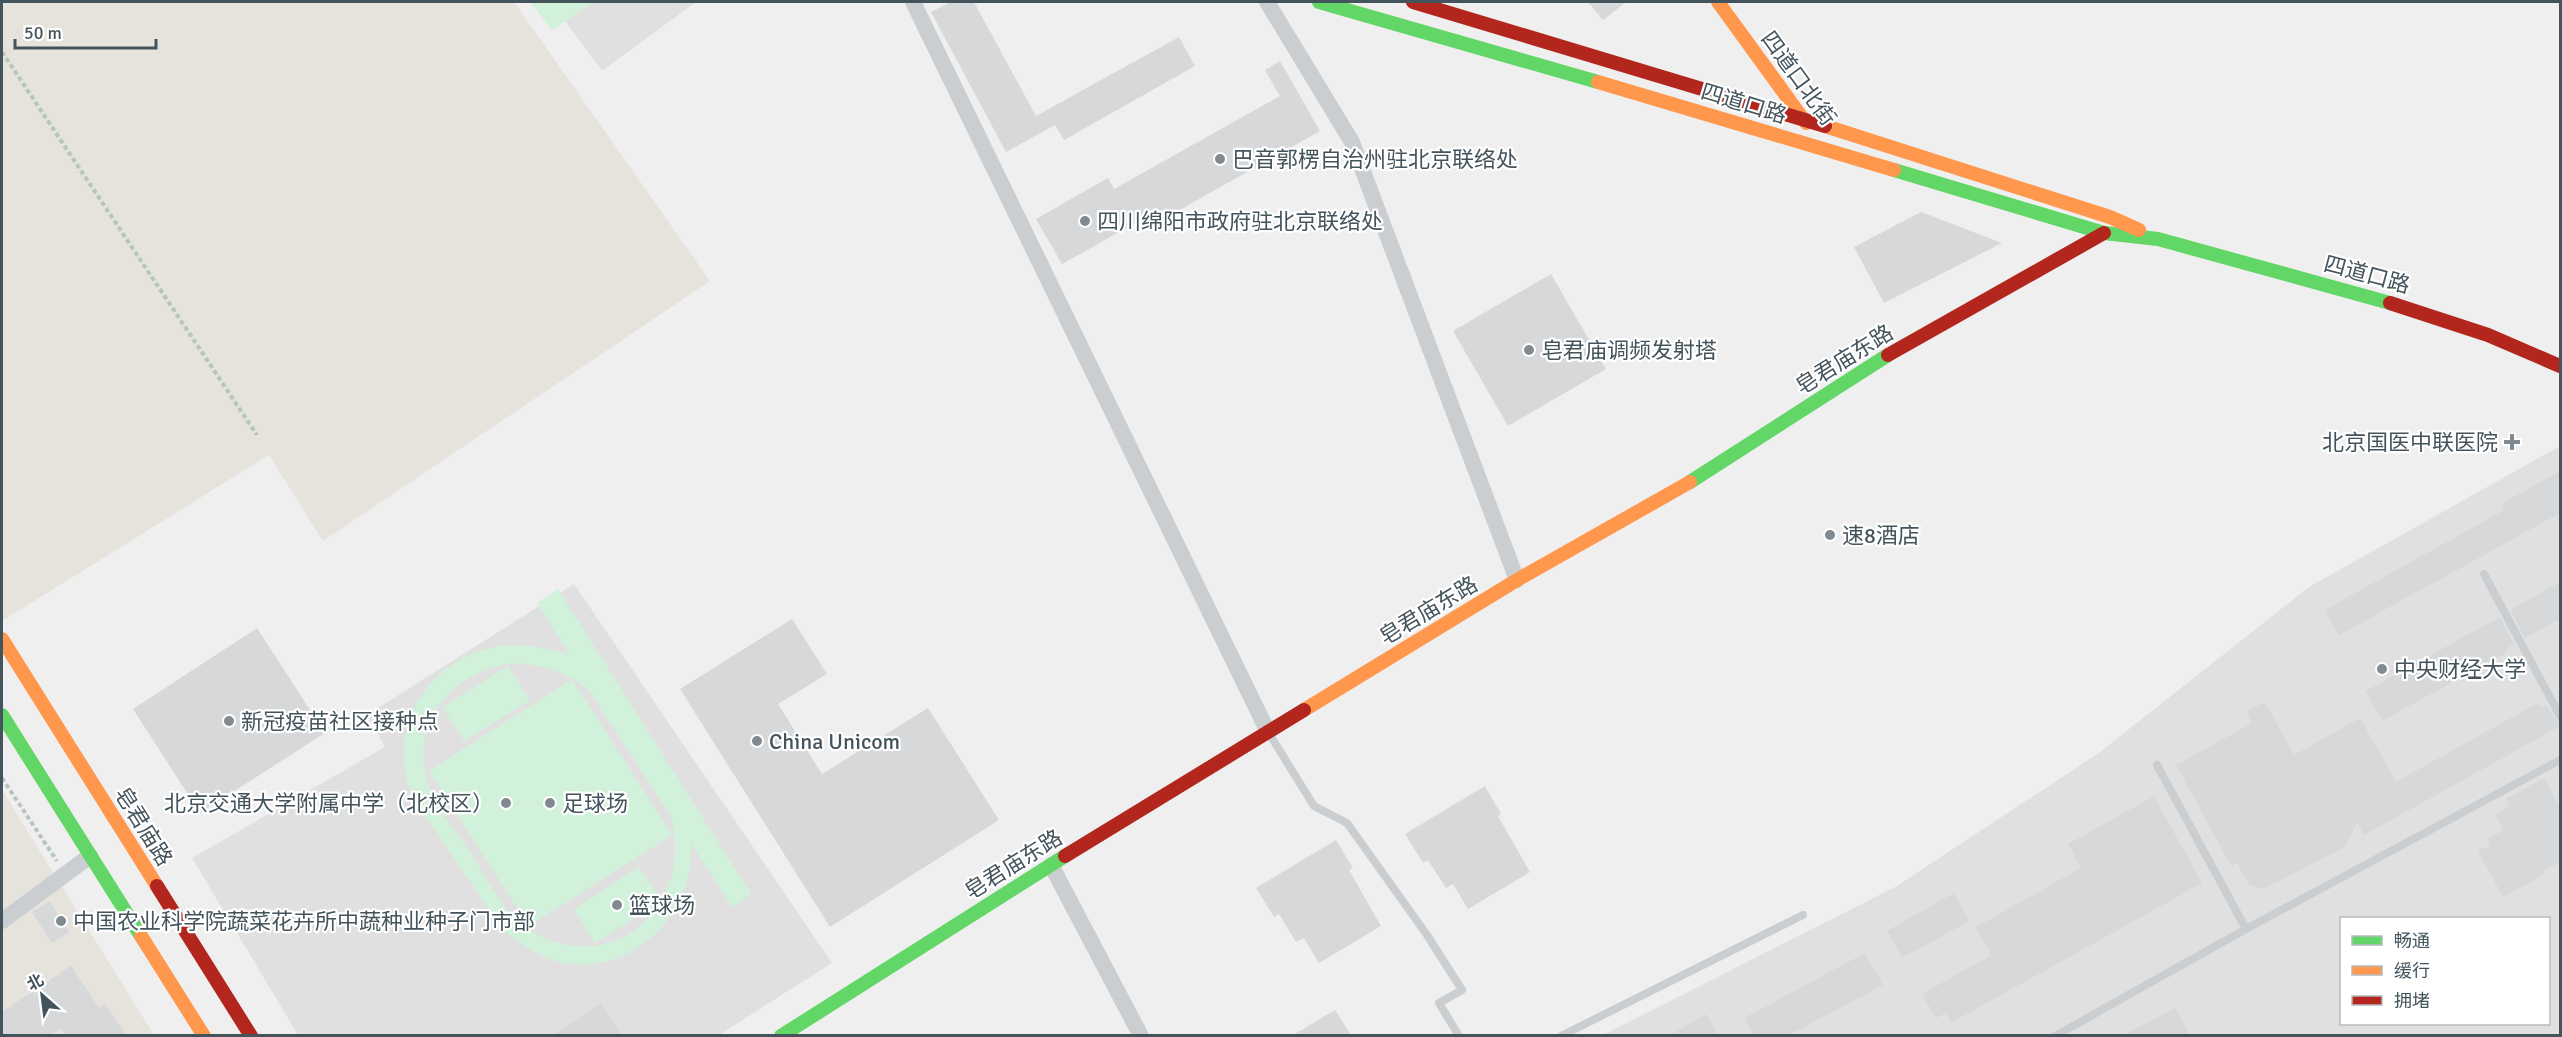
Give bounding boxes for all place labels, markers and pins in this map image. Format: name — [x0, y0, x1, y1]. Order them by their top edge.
place label: 巴音郭楞自治州驻北京联络处 — [1232, 146, 1518, 173]
marker: 巴音郭楞自治州驻北京联络处 — [1213, 152, 1227, 166]
place label: 四川绵阳市政府驻北京联络处 — [1097, 208, 1383, 235]
marker: 四川绵阳市政府驻北京联络处 — [1078, 214, 1092, 228]
place label: 皂君庙调频发射塔 — [1541, 337, 1717, 364]
marker: 皂君庙调频发射塔 — [1522, 343, 1536, 357]
place label: 北京国医中联医院 — [2322, 429, 2498, 456]
marker: 北京国医中联医院 — [2503, 433, 2521, 451]
place label: 速8酒店 — [1842, 522, 1920, 549]
marker: 速8酒店 — [1823, 528, 1837, 542]
place label: 中央财经大学 — [2394, 656, 2526, 683]
marker: 中央财经大学 — [2375, 662, 2389, 676]
place label: 新冠疫苗社区接种点 — [241, 708, 439, 735]
marker: 新冠疫苗社区接种点 — [222, 714, 236, 728]
place label: China Unicom — [769, 728, 900, 755]
marker: China Unicom — [750, 734, 764, 748]
place label: 北京交通大学附属中学（北校区） — [164, 790, 494, 817]
place label: 足球场 — [562, 790, 628, 817]
marker: 北京交通大学附属中学（北校区） — [499, 796, 513, 810]
marker: 足球场 — [543, 796, 557, 810]
place label: 篮球场 — [629, 892, 695, 919]
marker: 篮球场 — [610, 898, 624, 912]
place label: 中国农业科学院蔬菜花卉所中蔬种业种子门市部 — [73, 908, 535, 935]
marker: 中国农业科学院蔬菜花卉所中蔬种业种子门市部 — [54, 914, 68, 928]

